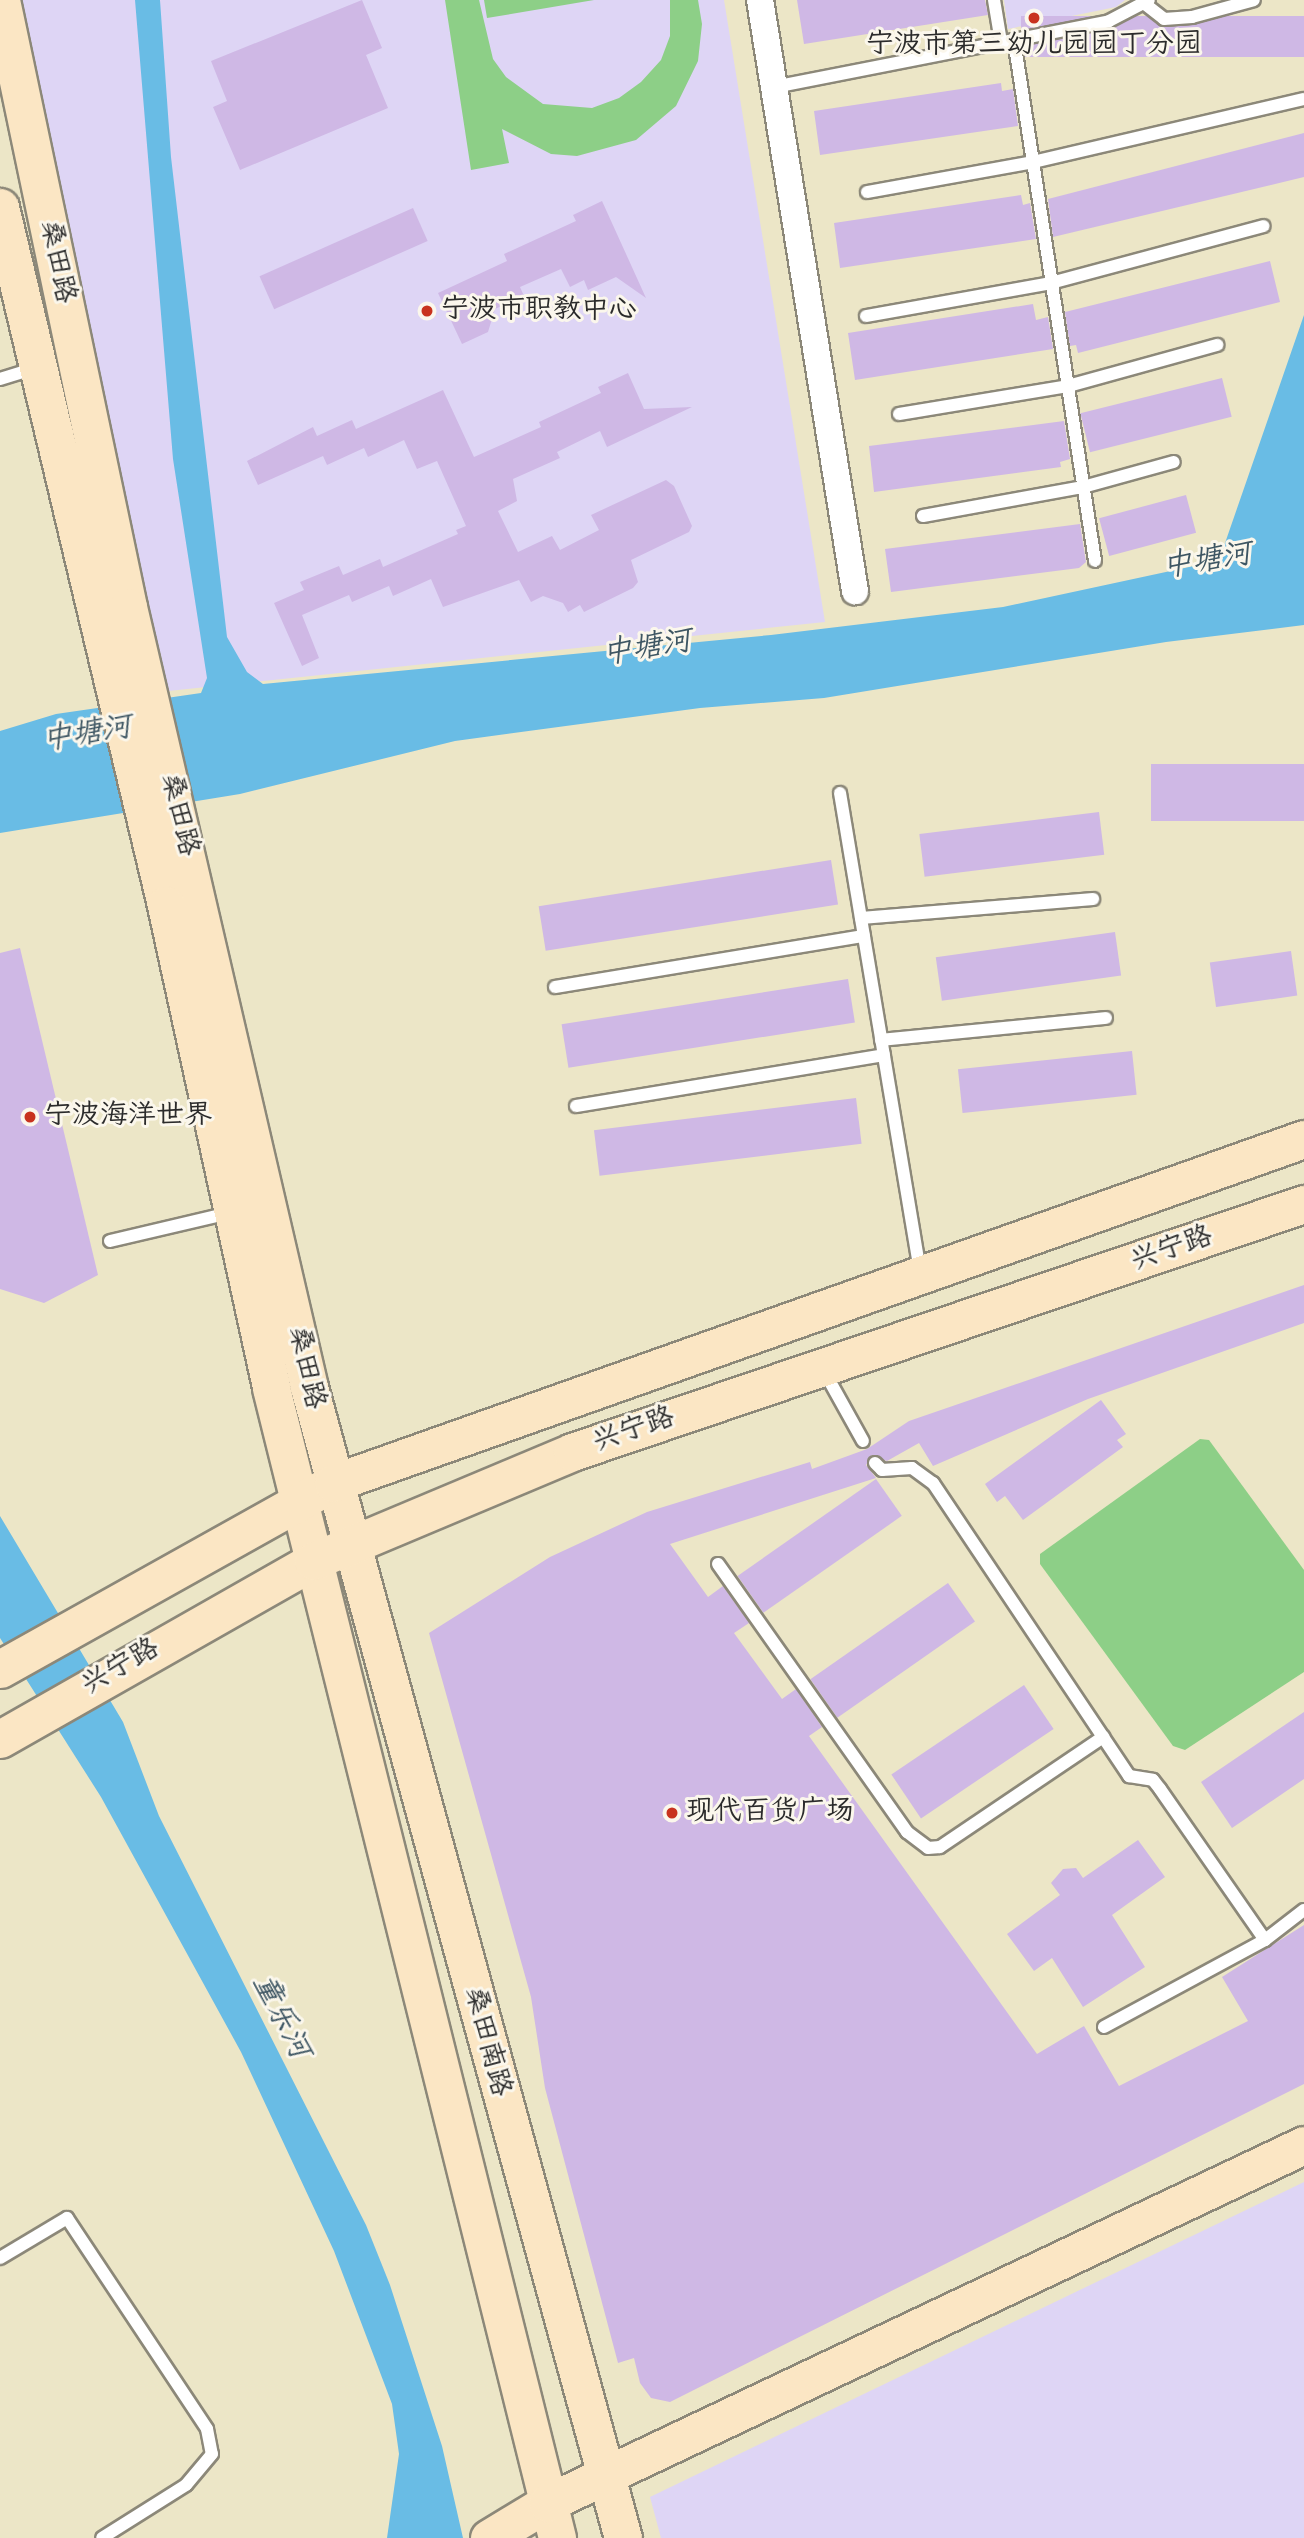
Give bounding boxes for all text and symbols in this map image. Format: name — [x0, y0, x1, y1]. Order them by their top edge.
marker: 宁波市第三幼儿园园丁分园 — [1026, 10, 1042, 26]
place label: 宁波市第三幼儿园园丁分园 — [866, 29, 1202, 63]
street label: 桑田路 — [31, 217, 81, 307]
place label: 宁波市职教中心 — [441, 294, 637, 328]
marker: 宁波市职教中心 — [419, 303, 435, 319]
water label: 中塘河 — [1160, 537, 1254, 587]
water label: 中塘河 — [600, 624, 694, 674]
water label: 中塘河 — [40, 710, 134, 760]
street label: 桑田路 — [152, 770, 204, 860]
place label: 宁波海洋世界 — [44, 1100, 212, 1134]
marker: 宁波海洋世界 — [22, 1109, 38, 1125]
street label: 兴宁路 — [1127, 1220, 1217, 1280]
street label: 桑田路 — [279, 1323, 331, 1413]
street label: 兴宁路 — [589, 1401, 679, 1461]
street label: 兴宁路 — [76, 1632, 166, 1704]
place label: 现代百货广场 — [686, 1796, 854, 1830]
marker: 现代百货广场 — [664, 1805, 680, 1821]
water label: 童乐河 — [244, 1969, 316, 2065]
street label: 桑田南路 — [455, 1984, 517, 2100]

